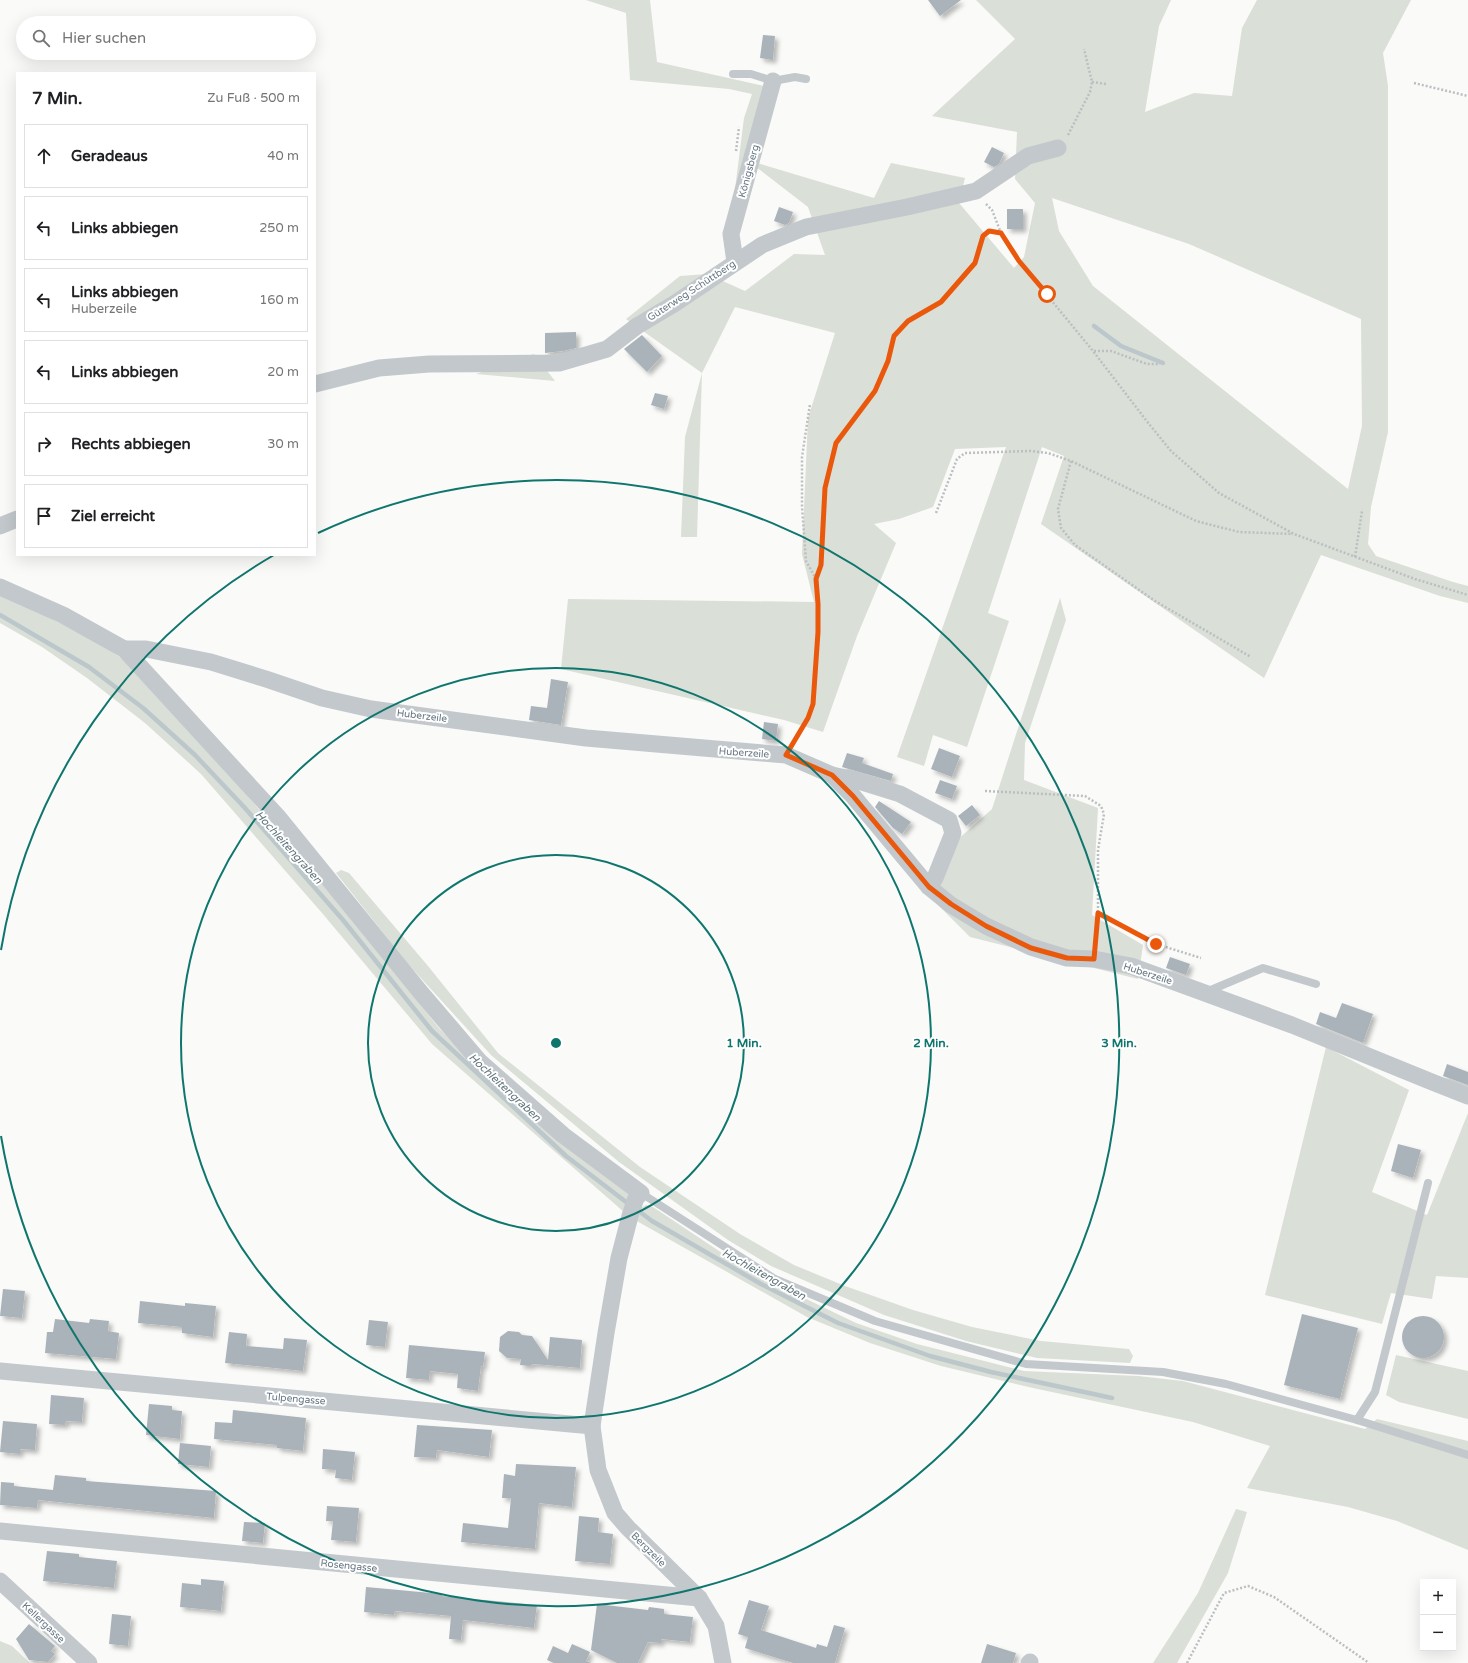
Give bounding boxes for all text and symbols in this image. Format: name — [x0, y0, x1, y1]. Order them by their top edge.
search box — [16, 16, 316, 60]
icon: search — [30, 27, 52, 49]
text: Hier suchen — [62, 29, 146, 47]
text: 7 Min. — [32, 88, 82, 109]
text: Zu Fuß · 500 m — [207, 90, 300, 106]
street label: Königsberg — [736, 143, 762, 199]
icon: ahead — [33, 145, 55, 167]
text: Geradeaus — [71, 147, 148, 165]
text: 40 m — [267, 148, 299, 164]
icon: left — [33, 217, 55, 239]
text: Links abbiegen — [71, 219, 178, 237]
text: 250 m — [259, 220, 299, 236]
street label: Güterweg Schüttberg — [645, 258, 738, 324]
text: Links abbiegen — [71, 283, 178, 301]
route start — [1038, 285, 1056, 303]
icon: left — [33, 289, 55, 311]
text: 160 m — [259, 292, 299, 308]
text: Huberzeile — [71, 301, 137, 317]
icon: left — [33, 361, 55, 383]
text: Links abbiegen — [71, 363, 178, 381]
text: 20 m — [267, 364, 299, 380]
icon: right — [33, 433, 55, 455]
text: Rechts abbiegen — [71, 435, 191, 453]
text: 30 m — [267, 436, 299, 452]
icon: arrive — [33, 505, 55, 527]
text: Ziel erreicht — [71, 507, 155, 525]
street label: Huberzeile — [396, 707, 448, 725]
street label: Huberzeile — [718, 745, 770, 761]
water label: Hochleitengraben — [253, 808, 325, 887]
route end — [1147, 935, 1165, 953]
street label: Huberzeile — [1122, 960, 1174, 988]
centre of rings — [549, 1036, 563, 1050]
text: 1 Min. — [726, 1036, 762, 1050]
text: 2 Min. — [913, 1036, 949, 1050]
text: 3 Min. — [1101, 1036, 1137, 1050]
water label: Hochleitengraben — [466, 1051, 543, 1124]
water label: Hochleitengraben — [720, 1246, 808, 1303]
street label: Tulpengasse — [266, 1390, 326, 1408]
street label: Bergzeile — [629, 1530, 668, 1570]
street label: Rosengasse — [320, 1557, 378, 1575]
map controls — [1420, 1579, 1456, 1651]
button: + — [1420, 1579, 1456, 1615]
street label: Kellergasse — [20, 1600, 67, 1646]
button: − — [1420, 1615, 1456, 1651]

